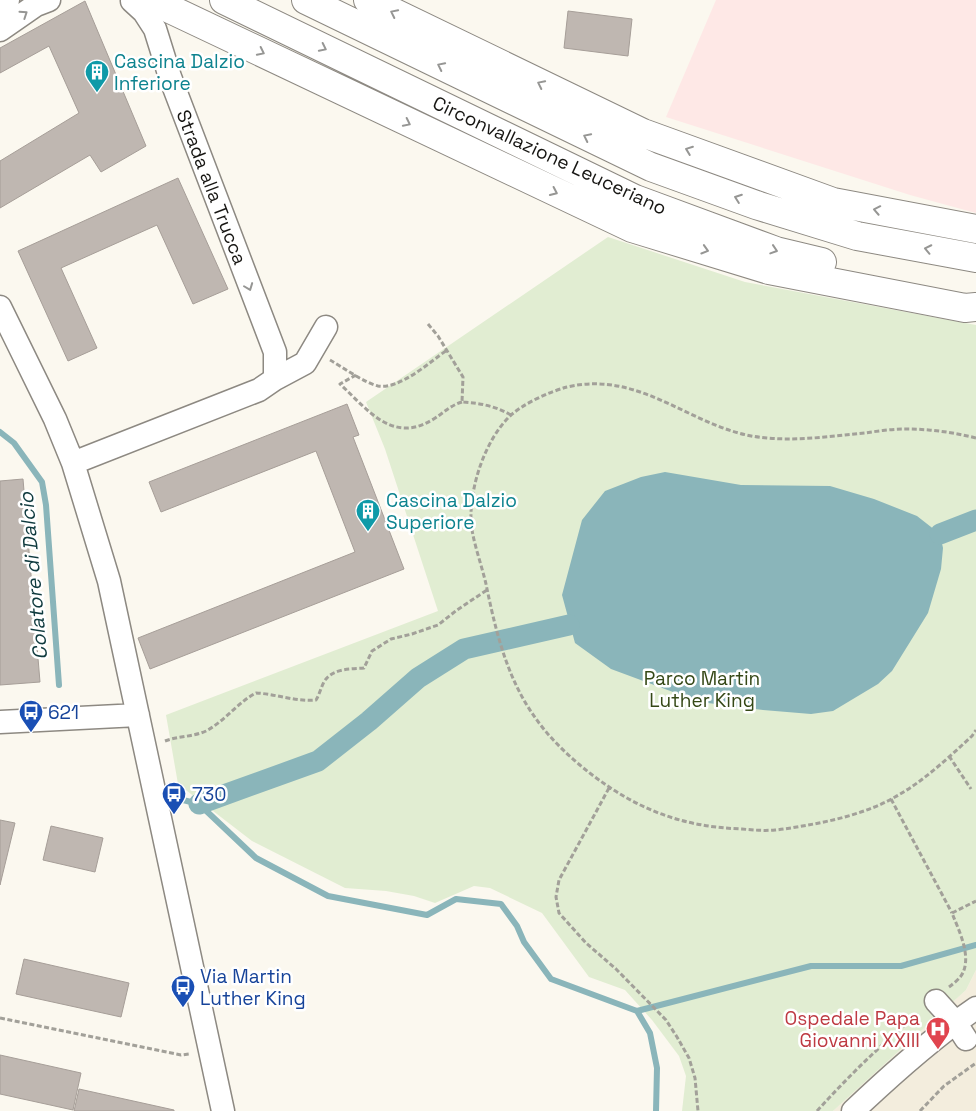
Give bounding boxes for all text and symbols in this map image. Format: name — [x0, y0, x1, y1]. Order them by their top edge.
one-way arrow — [391, 9, 400, 19]
one-way arrow — [19, 10, 28, 20]
one-way arrow — [318, 41, 327, 52]
one-way arrow — [255, 46, 264, 56]
place label: Cascina Dalzio Inferiore — [114, 49, 245, 96]
building icon: Cascina Dalzio Inferiore — [84, 59, 110, 93]
one-way arrow — [437, 62, 446, 73]
one-way arrow — [537, 79, 546, 90]
street label: Circonvallazione Leuceriano — [429, 90, 671, 221]
street label: Strada alla Trucca — [171, 106, 253, 268]
one-way arrow — [402, 117, 411, 127]
one-way arrow — [583, 133, 592, 143]
one-way arrow — [685, 146, 694, 156]
one-way arrow — [549, 185, 558, 196]
one-way arrow — [734, 194, 742, 204]
one-way arrow — [872, 206, 881, 216]
one-way arrow — [770, 244, 778, 254]
one-way arrow — [924, 244, 932, 255]
one-way arrow — [701, 245, 709, 255]
one-way arrow — [244, 283, 254, 291]
place label: Cascina Dalzio Superiore — [386, 488, 517, 535]
water label: Colatore di Dalcio — [13, 490, 53, 661]
building icon: Cascina Dalzio Superiore — [355, 498, 381, 532]
park label: Parco Martin Luther King — [644, 666, 760, 713]
bus stop icon: 621 — [18, 699, 44, 733]
place label: 621 — [48, 700, 79, 725]
bus stop icon: 730 — [161, 781, 187, 815]
place label: 730 — [192, 782, 226, 807]
place label: Via Martin Luther King — [200, 964, 306, 1011]
bus stop icon: Via Martin Luther King — [170, 974, 196, 1008]
place label: Ospedale Papa Giovanni XXIII — [785, 1006, 920, 1053]
hospital icon: Ospedale Papa Giovanni XXIII — [925, 1016, 951, 1050]

